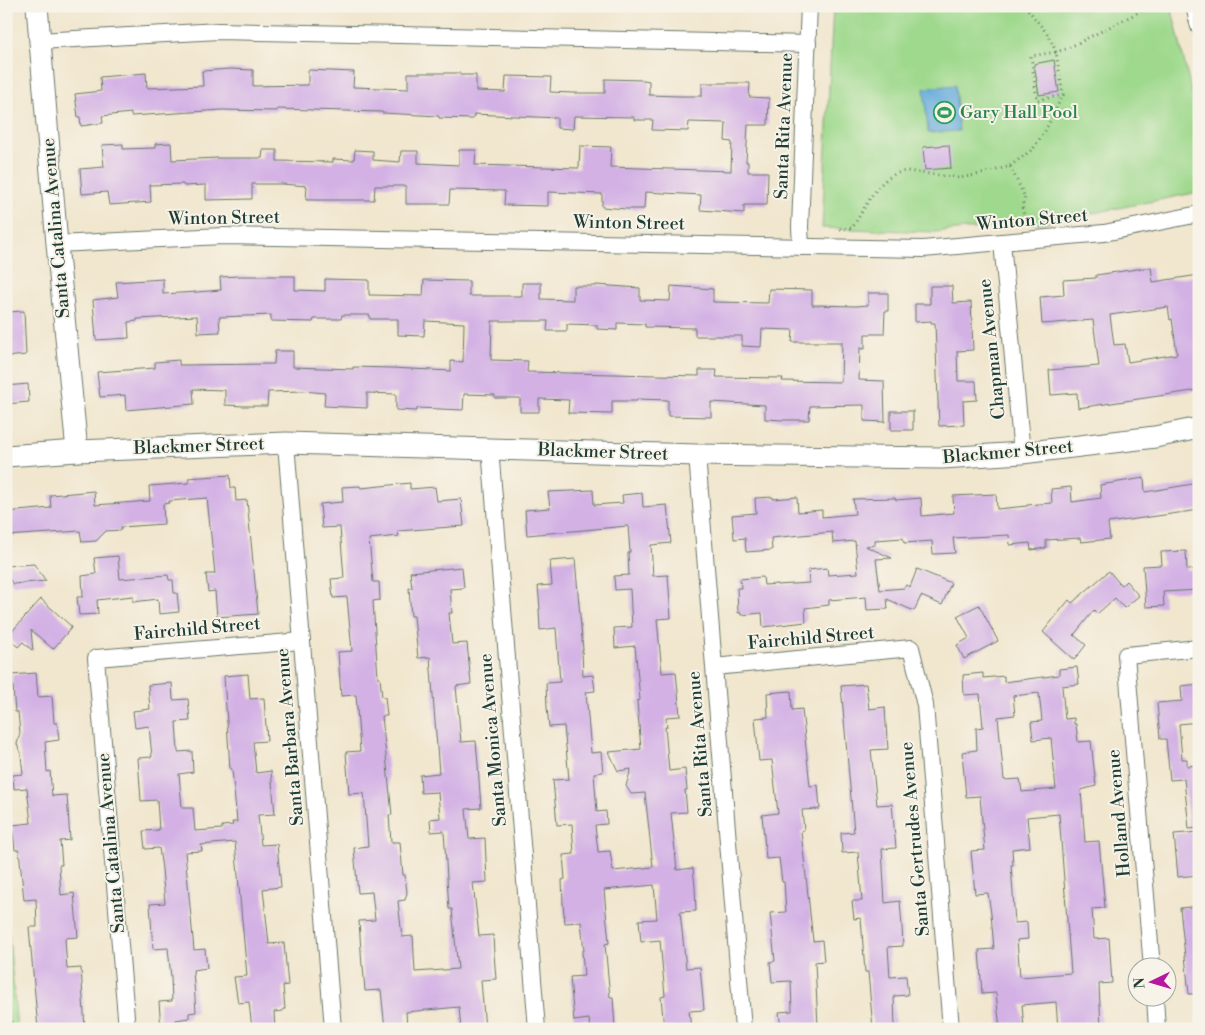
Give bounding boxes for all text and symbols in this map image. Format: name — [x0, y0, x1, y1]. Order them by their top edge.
street label: Santa Rita Avenue — [770, 52, 798, 200]
sports icon: Gary Hall Pool — [932, 100, 956, 124]
place label: Gary Hall Pool — [960, 101, 1078, 124]
street label: Santa Catalina Avenue — [37, 137, 75, 319]
street label: Winton Street — [974, 204, 1089, 236]
street label: Winton Street — [167, 206, 281, 230]
street label: Winton Street — [572, 211, 686, 235]
street label: Chapman Avenue — [973, 278, 1011, 420]
street label: Blackmer Street — [132, 432, 265, 460]
street label: Blackmer Street — [941, 435, 1075, 469]
street label: Blackmer Street — [536, 438, 669, 466]
street label: Fairchild Street — [133, 612, 262, 646]
street label: Fairchild Street — [747, 621, 876, 655]
street label: Santa Barbara Avenue — [271, 647, 309, 827]
street label: Santa Monica Avenue — [474, 653, 512, 827]
street label: Santa Rita Avenue — [682, 670, 718, 818]
street label: Santa Gertrudes Avenue — [895, 741, 935, 937]
street label: Holland Avenue — [1102, 748, 1136, 878]
street label: Santa Catalina Avenue — [92, 752, 130, 934]
north arrow — [1128, 958, 1178, 1008]
text: N — [1131, 977, 1149, 989]

